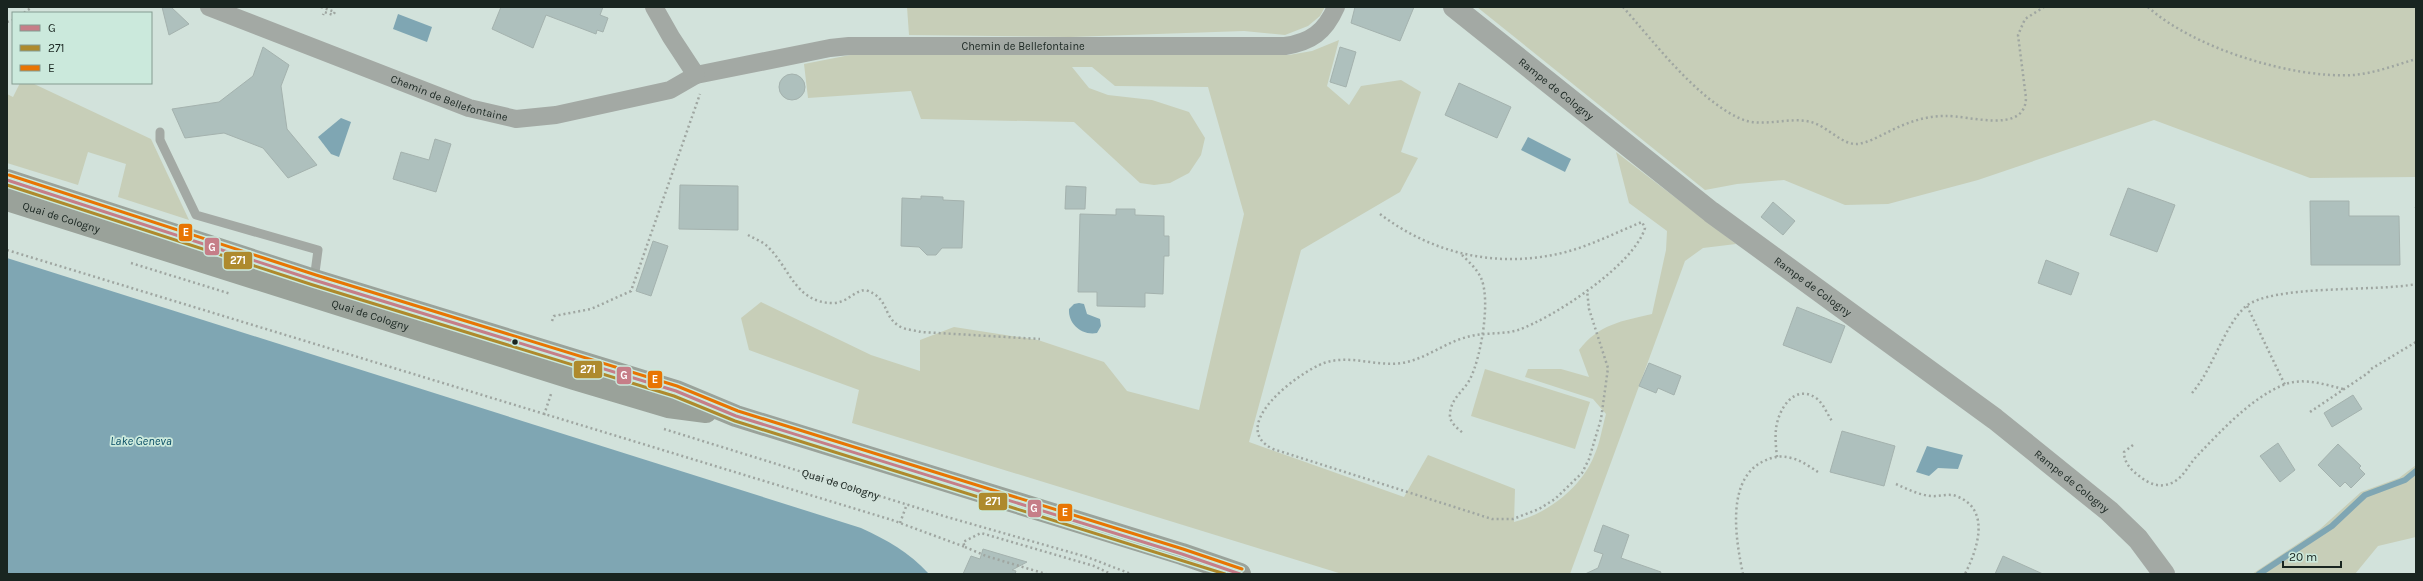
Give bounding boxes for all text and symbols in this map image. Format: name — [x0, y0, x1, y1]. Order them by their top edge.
legend — [12, 12, 152, 84]
text: G — [48, 21, 56, 35]
street label: Chemin de Bellefontaine — [961, 40, 1085, 53]
text: 271 — [48, 41, 65, 55]
street label: Rampe de Cologny — [1516, 55, 1597, 123]
text: E — [48, 61, 55, 75]
street label: Chemin de Bellefontaine — [389, 72, 509, 123]
street label: Quai de Cologny — [21, 199, 102, 235]
line badge: E — [178, 223, 193, 242]
text: E — [183, 226, 189, 239]
line badge: G — [204, 237, 220, 256]
text: G — [208, 241, 216, 254]
line badge: 271 — [223, 251, 253, 270]
text: 271 — [230, 254, 246, 267]
street label: Rampe de Cologny — [1772, 254, 1854, 319]
street label: Quai de Cologny — [330, 296, 411, 333]
unlabelled marker — [510, 337, 520, 347]
line badge: 271 — [573, 360, 603, 379]
text: 271 — [580, 363, 596, 376]
line badge: G — [616, 366, 632, 385]
text: G — [620, 369, 628, 382]
line badge: E — [647, 370, 663, 389]
text: E — [652, 373, 658, 386]
water label: Lake Geneva — [110, 434, 172, 448]
street label: Rampe de Cologny — [2032, 447, 2112, 515]
street label: Quai de Cologny — [800, 466, 881, 502]
line badge: 271 — [978, 492, 1008, 511]
text: 271 — [985, 495, 1001, 508]
line badge: G — [1027, 499, 1042, 518]
text: G — [1030, 502, 1038, 515]
line badge: E — [1057, 503, 1073, 522]
text: E — [1062, 506, 1068, 519]
scale bar — [2283, 543, 2341, 569]
text: 20 m — [2289, 550, 2317, 564]

